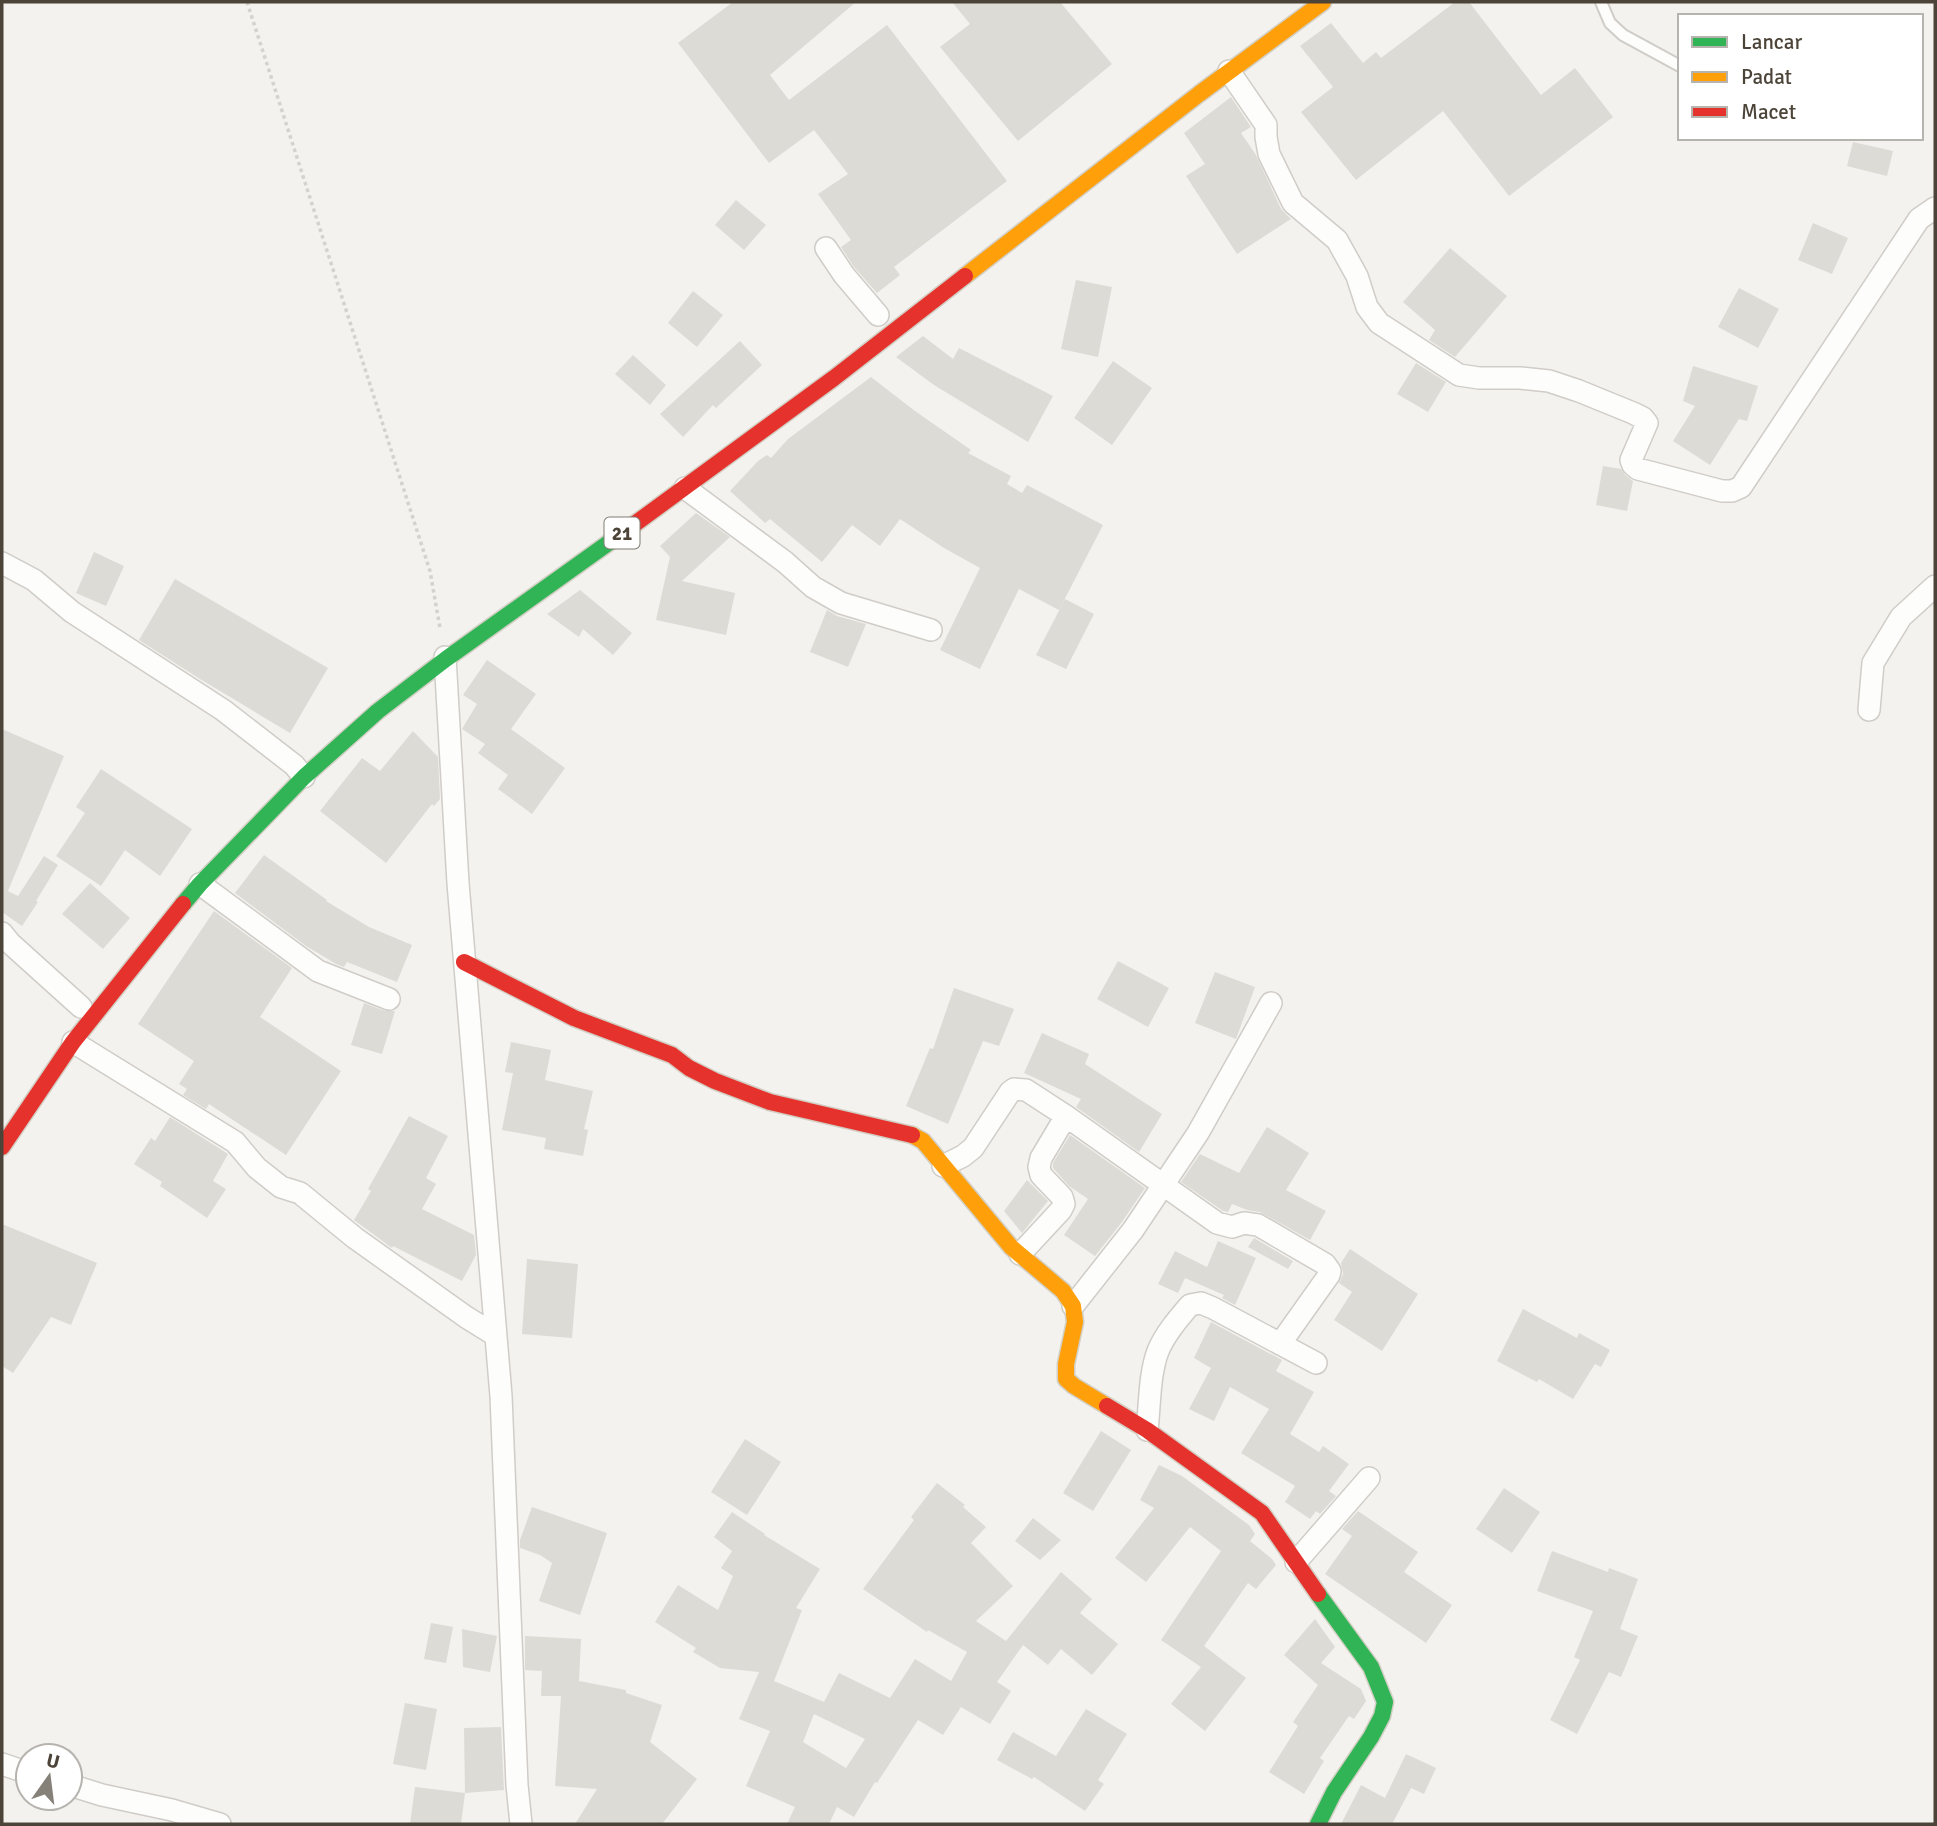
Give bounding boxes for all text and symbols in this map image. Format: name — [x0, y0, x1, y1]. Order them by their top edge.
legend — [1678, 14, 1923, 140]
text: Lancar — [1741, 29, 1802, 55]
text: Padat — [1741, 64, 1792, 90]
text: Macet — [1741, 99, 1796, 125]
road number: 21 — [604, 518, 640, 548]
north arrow — [14, 1742, 84, 1812]
text: U — [44, 1748, 62, 1775]

